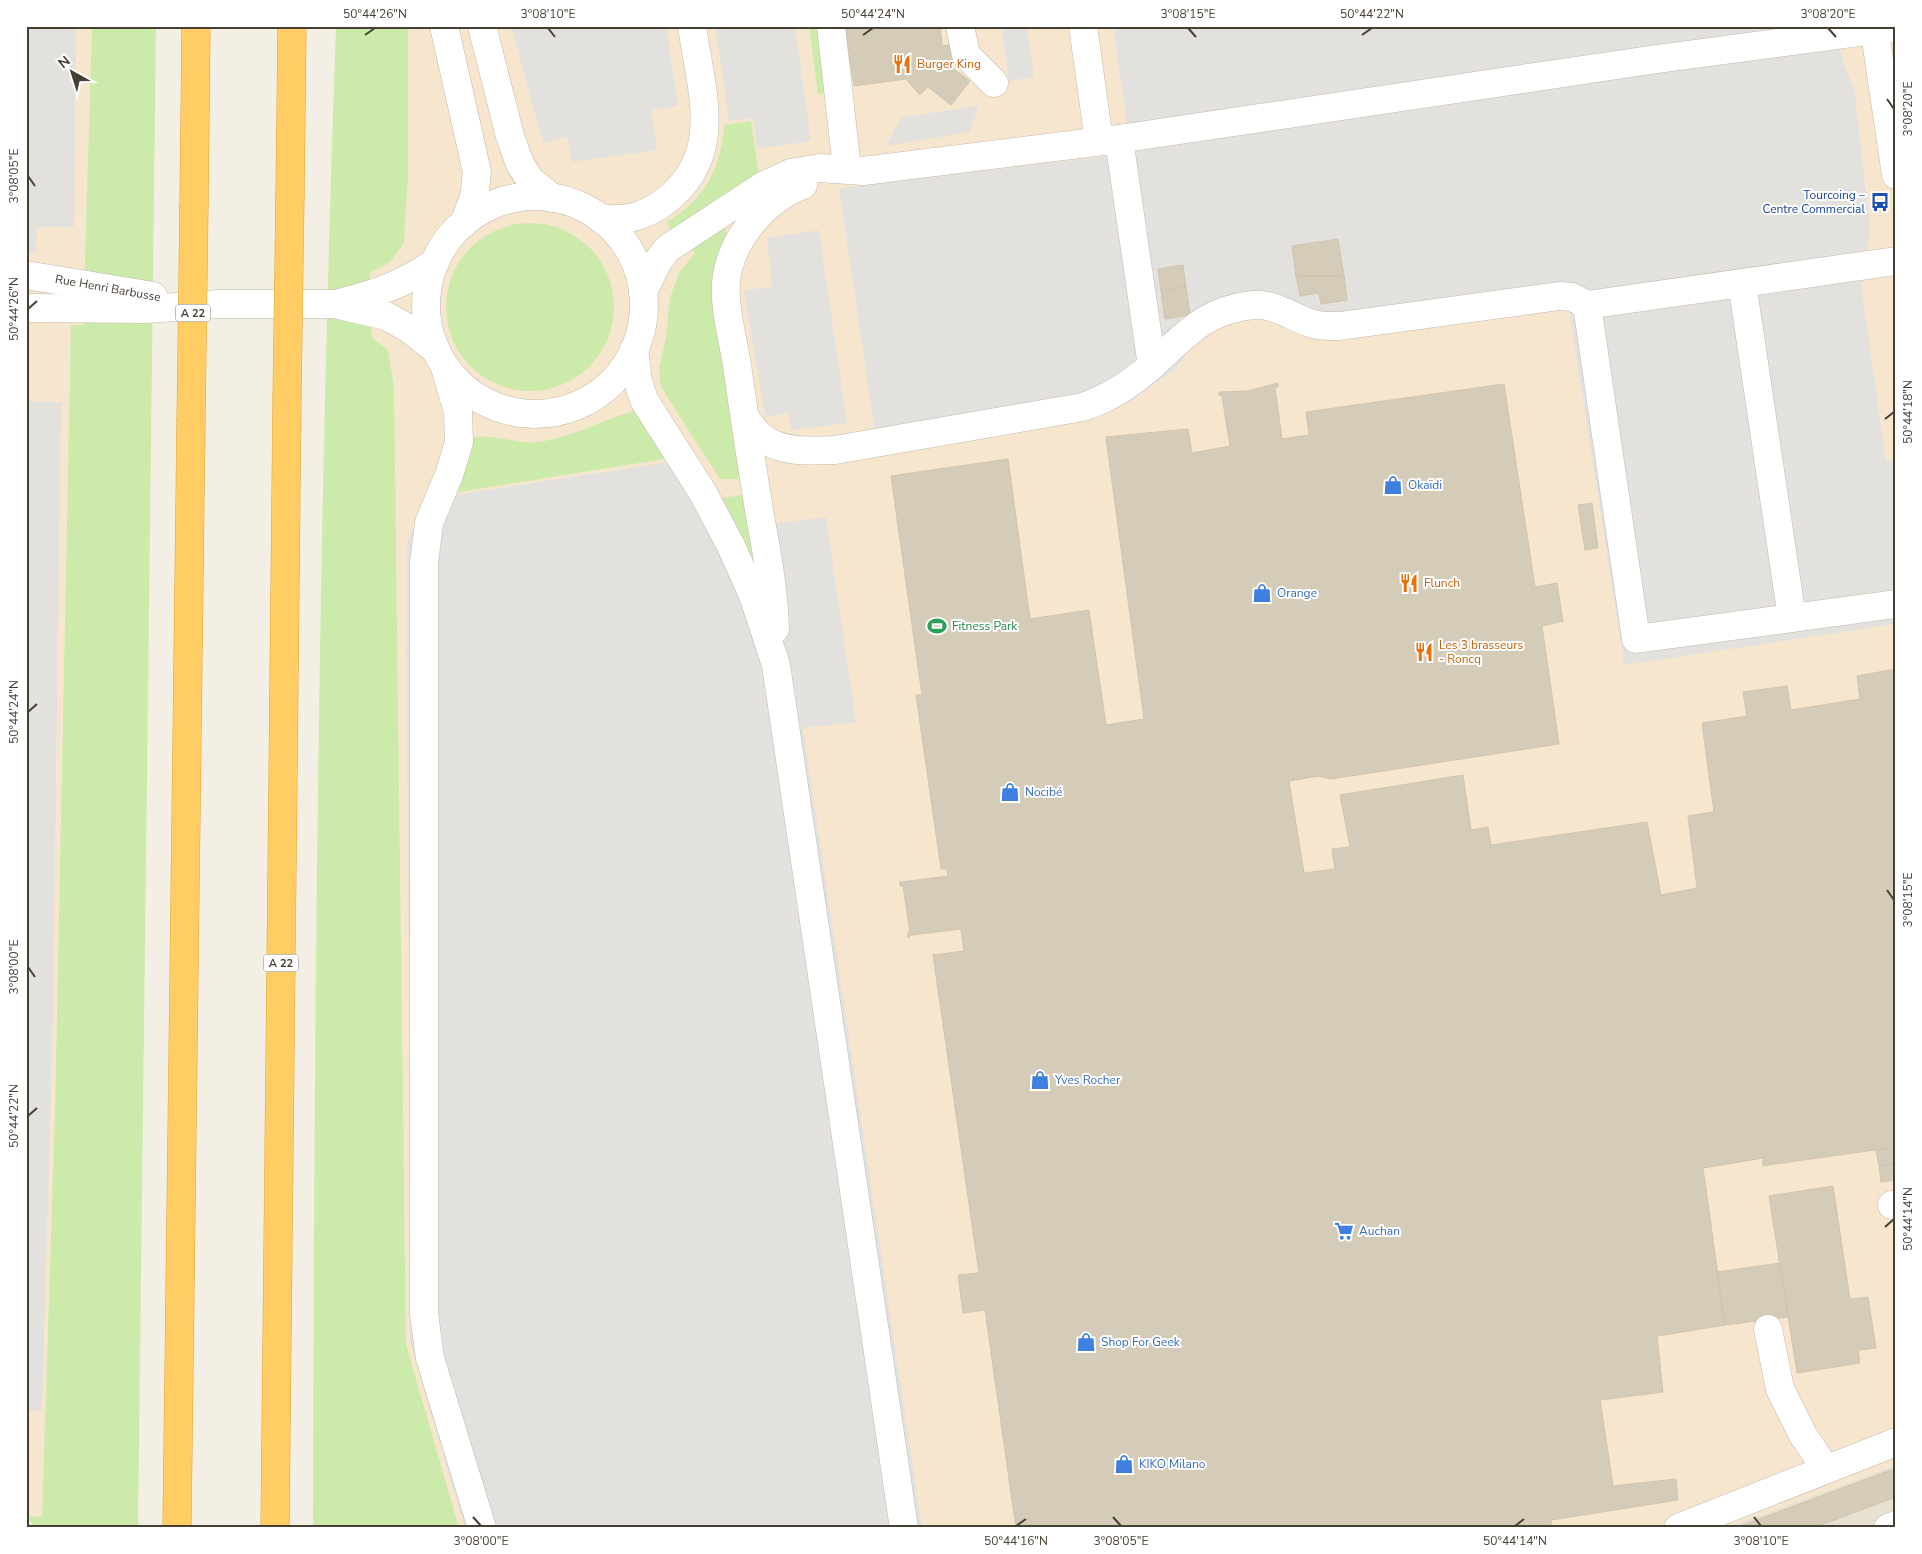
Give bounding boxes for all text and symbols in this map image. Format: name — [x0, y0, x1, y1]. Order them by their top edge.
text: 50°44'26"N — [343, 6, 407, 22]
text: 3°08'10"E — [521, 6, 575, 22]
text: 50°44'24"N — [841, 6, 905, 22]
text: 3°08'15"E — [1161, 6, 1215, 22]
text: 50°44'22"N — [1340, 6, 1404, 22]
text: 3°08'20"E — [1801, 6, 1855, 22]
north arrow — [48, 48, 98, 98]
text: N — [54, 52, 74, 73]
restaurant icon: Burger King — [891, 53, 913, 75]
place label: Burger King — [917, 56, 981, 72]
text: 3°08'20"E — [1900, 82, 1916, 136]
text: 3°08'05"E — [6, 149, 22, 203]
place label: Tourcoing – Centre Commercial — [1763, 187, 1865, 217]
bus stop icon: Tourcoing – Centre Commercial — [1869, 191, 1891, 213]
street label: Rue Henri Barbusse — [54, 271, 162, 305]
text: 50°44'26"N — [6, 277, 22, 341]
road number: A 22 — [176, 304, 210, 322]
text: 50°44'18"N — [1900, 380, 1916, 444]
shop icon: Okaïdi — [1382, 474, 1404, 496]
place label: Okaïdi — [1408, 477, 1442, 493]
restaurant icon: Flunch — [1398, 572, 1420, 594]
place label: Flunch — [1424, 575, 1460, 591]
shop icon: Orange — [1251, 582, 1273, 604]
place label: Orange — [1277, 585, 1317, 601]
sports icon: Fitness Park — [926, 615, 948, 637]
place label: Fitness Park — [952, 618, 1018, 634]
place label: Les 3 brasseurs - Roncq — [1439, 637, 1523, 667]
restaurant icon: Les 3 brasseurs - Roncq — [1413, 641, 1435, 663]
text: 50°44'24"N — [6, 680, 22, 744]
shop icon: Nocibé — [999, 781, 1021, 803]
place label: Nocibé — [1025, 784, 1062, 800]
text: 3°08'15"E — [1900, 873, 1916, 927]
text: 3°08'00"E — [6, 940, 22, 994]
road number: A 22 — [264, 954, 298, 971]
shop icon: Yves Rocher — [1029, 1069, 1051, 1091]
place label: Yves Rocher — [1054, 1072, 1121, 1088]
text: 50°44'22"N — [6, 1084, 22, 1148]
text: 50°44'14"N — [1900, 1187, 1916, 1251]
supermarket icon: Auchan — [1333, 1220, 1355, 1242]
place label: Auchan — [1359, 1223, 1400, 1239]
shop icon: Shop For Geek — [1075, 1331, 1097, 1353]
place label: Shop For Geek — [1101, 1334, 1181, 1350]
shop icon: KIKO Milano — [1113, 1453, 1135, 1475]
place label: KIKO Milano — [1139, 1456, 1206, 1472]
text: 3°08'00"E — [454, 1533, 508, 1549]
text: 50°44'16"N — [984, 1533, 1048, 1549]
text: 3°08'05"E — [1094, 1533, 1148, 1549]
text: 50°44'14"N — [1483, 1533, 1547, 1549]
text: 3°08'10"E — [1734, 1533, 1788, 1549]

